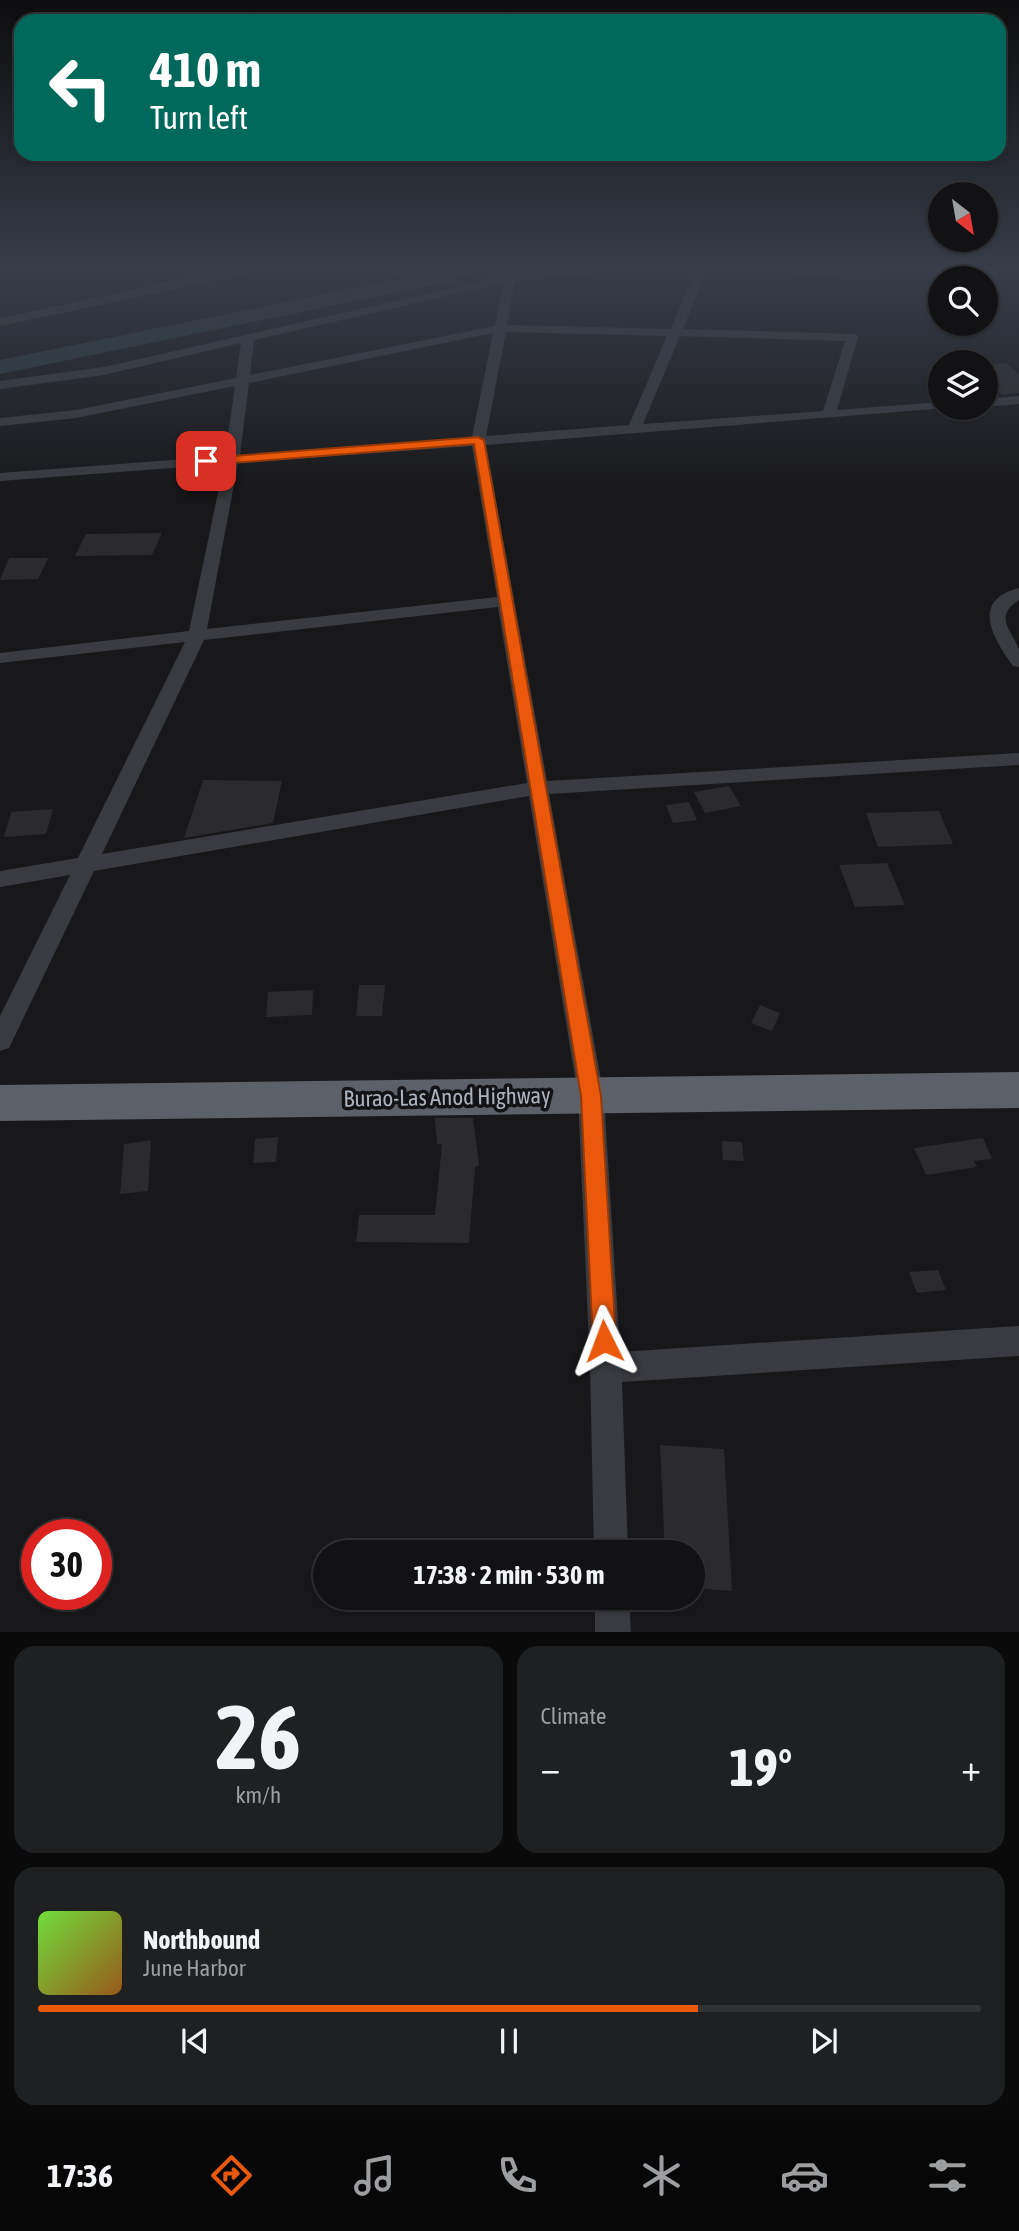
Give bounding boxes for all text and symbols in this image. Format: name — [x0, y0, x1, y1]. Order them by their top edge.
text: 410 m — [150, 41, 261, 97]
icon: left — [35, 42, 126, 133]
text: Turn left — [150, 99, 248, 136]
north arrow — [928, 182, 998, 252]
map controls — [928, 182, 998, 420]
button: search — [928, 266, 998, 336]
button: layers — [928, 350, 998, 420]
pin — [176, 431, 236, 491]
icon: arrive — [187, 442, 225, 480]
street label: Burao-Las Anod Highway — [343, 1082, 551, 1112]
position arrow — [567, 1304, 641, 1378]
speed limit sign: 30 — [21, 1519, 112, 1610]
text: 17:38 · 2 min · 530 m — [414, 1560, 604, 1590]
text: 26 — [215, 1684, 301, 1788]
text: Climate — [541, 1703, 606, 1729]
text: 19° — [729, 1737, 792, 1797]
text: − — [541, 1746, 560, 1789]
text: + — [961, 1746, 981, 1789]
text: km/h — [235, 1782, 281, 1808]
text: Northbound — [143, 1925, 260, 1955]
text: June Harbor — [143, 1955, 246, 1981]
icon: previous — [176, 2022, 214, 2060]
icon: pause — [490, 2022, 528, 2060]
icon: next — [805, 2022, 843, 2060]
icon: directions — [207, 2151, 256, 2200]
icon: music — [350, 2151, 399, 2200]
icon: phone — [493, 2151, 542, 2200]
icon: climate — [637, 2151, 686, 2200]
icon: car — [780, 2151, 829, 2200]
icon: filters — [923, 2151, 972, 2200]
text: 17:36 — [47, 2157, 113, 2194]

